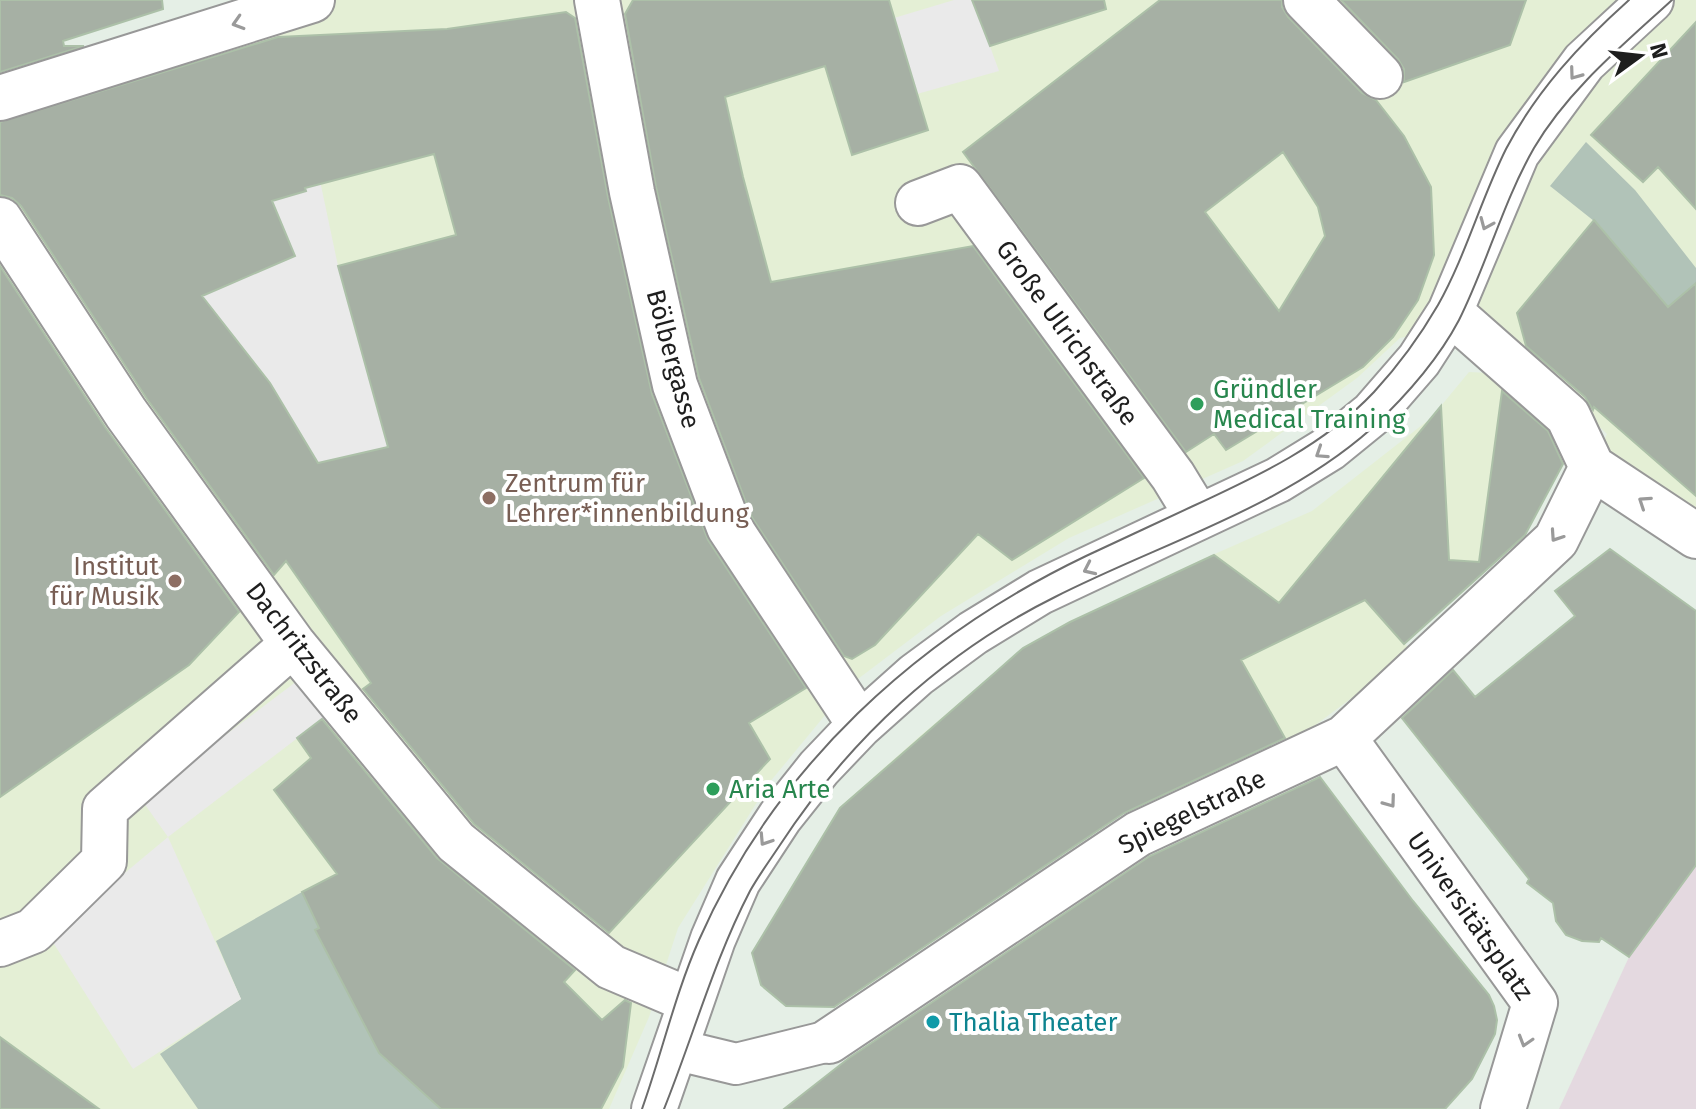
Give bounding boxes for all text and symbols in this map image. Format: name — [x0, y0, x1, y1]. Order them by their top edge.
one-way arrow — [232, 14, 246, 30]
north arrow — [1600, 16, 1680, 96]
text: N — [1644, 40, 1674, 61]
one-way arrow — [1571, 66, 1585, 80]
one-way arrow — [1480, 216, 1496, 230]
street label: Große Ulrichstraße — [989, 234, 1145, 432]
street label: Bölbergasse — [640, 286, 706, 432]
place label: Gründler Medical Training — [1213, 374, 1406, 435]
marker: Gründler Medical Training — [1188, 395, 1206, 413]
one-way arrow — [1316, 444, 1330, 459]
place label: Zentrum für Lehrer*innenbildung — [505, 468, 749, 529]
marker: Zentrum für Lehrer*innenbildung — [480, 489, 498, 507]
one-way arrow — [1638, 496, 1653, 511]
one-way arrow — [1551, 527, 1566, 541]
place label: Institut für Musik — [50, 551, 160, 612]
one-way arrow — [1082, 559, 1097, 575]
marker: Institut für Musik — [166, 572, 184, 590]
street label: Dachritzstraße — [239, 576, 369, 730]
street label: Spiegelstraße — [1113, 763, 1271, 861]
place label: Aria Arte — [729, 774, 830, 805]
marker: Aria Arte — [704, 780, 722, 798]
one-way arrow — [1380, 793, 1395, 807]
street label: Universitätsplatz — [1400, 826, 1540, 1006]
one-way arrow — [760, 831, 775, 846]
place label: Thalia Theater — [949, 1007, 1117, 1038]
marker: Thalia Theater — [924, 1013, 942, 1031]
one-way arrow — [1518, 1034, 1534, 1048]

